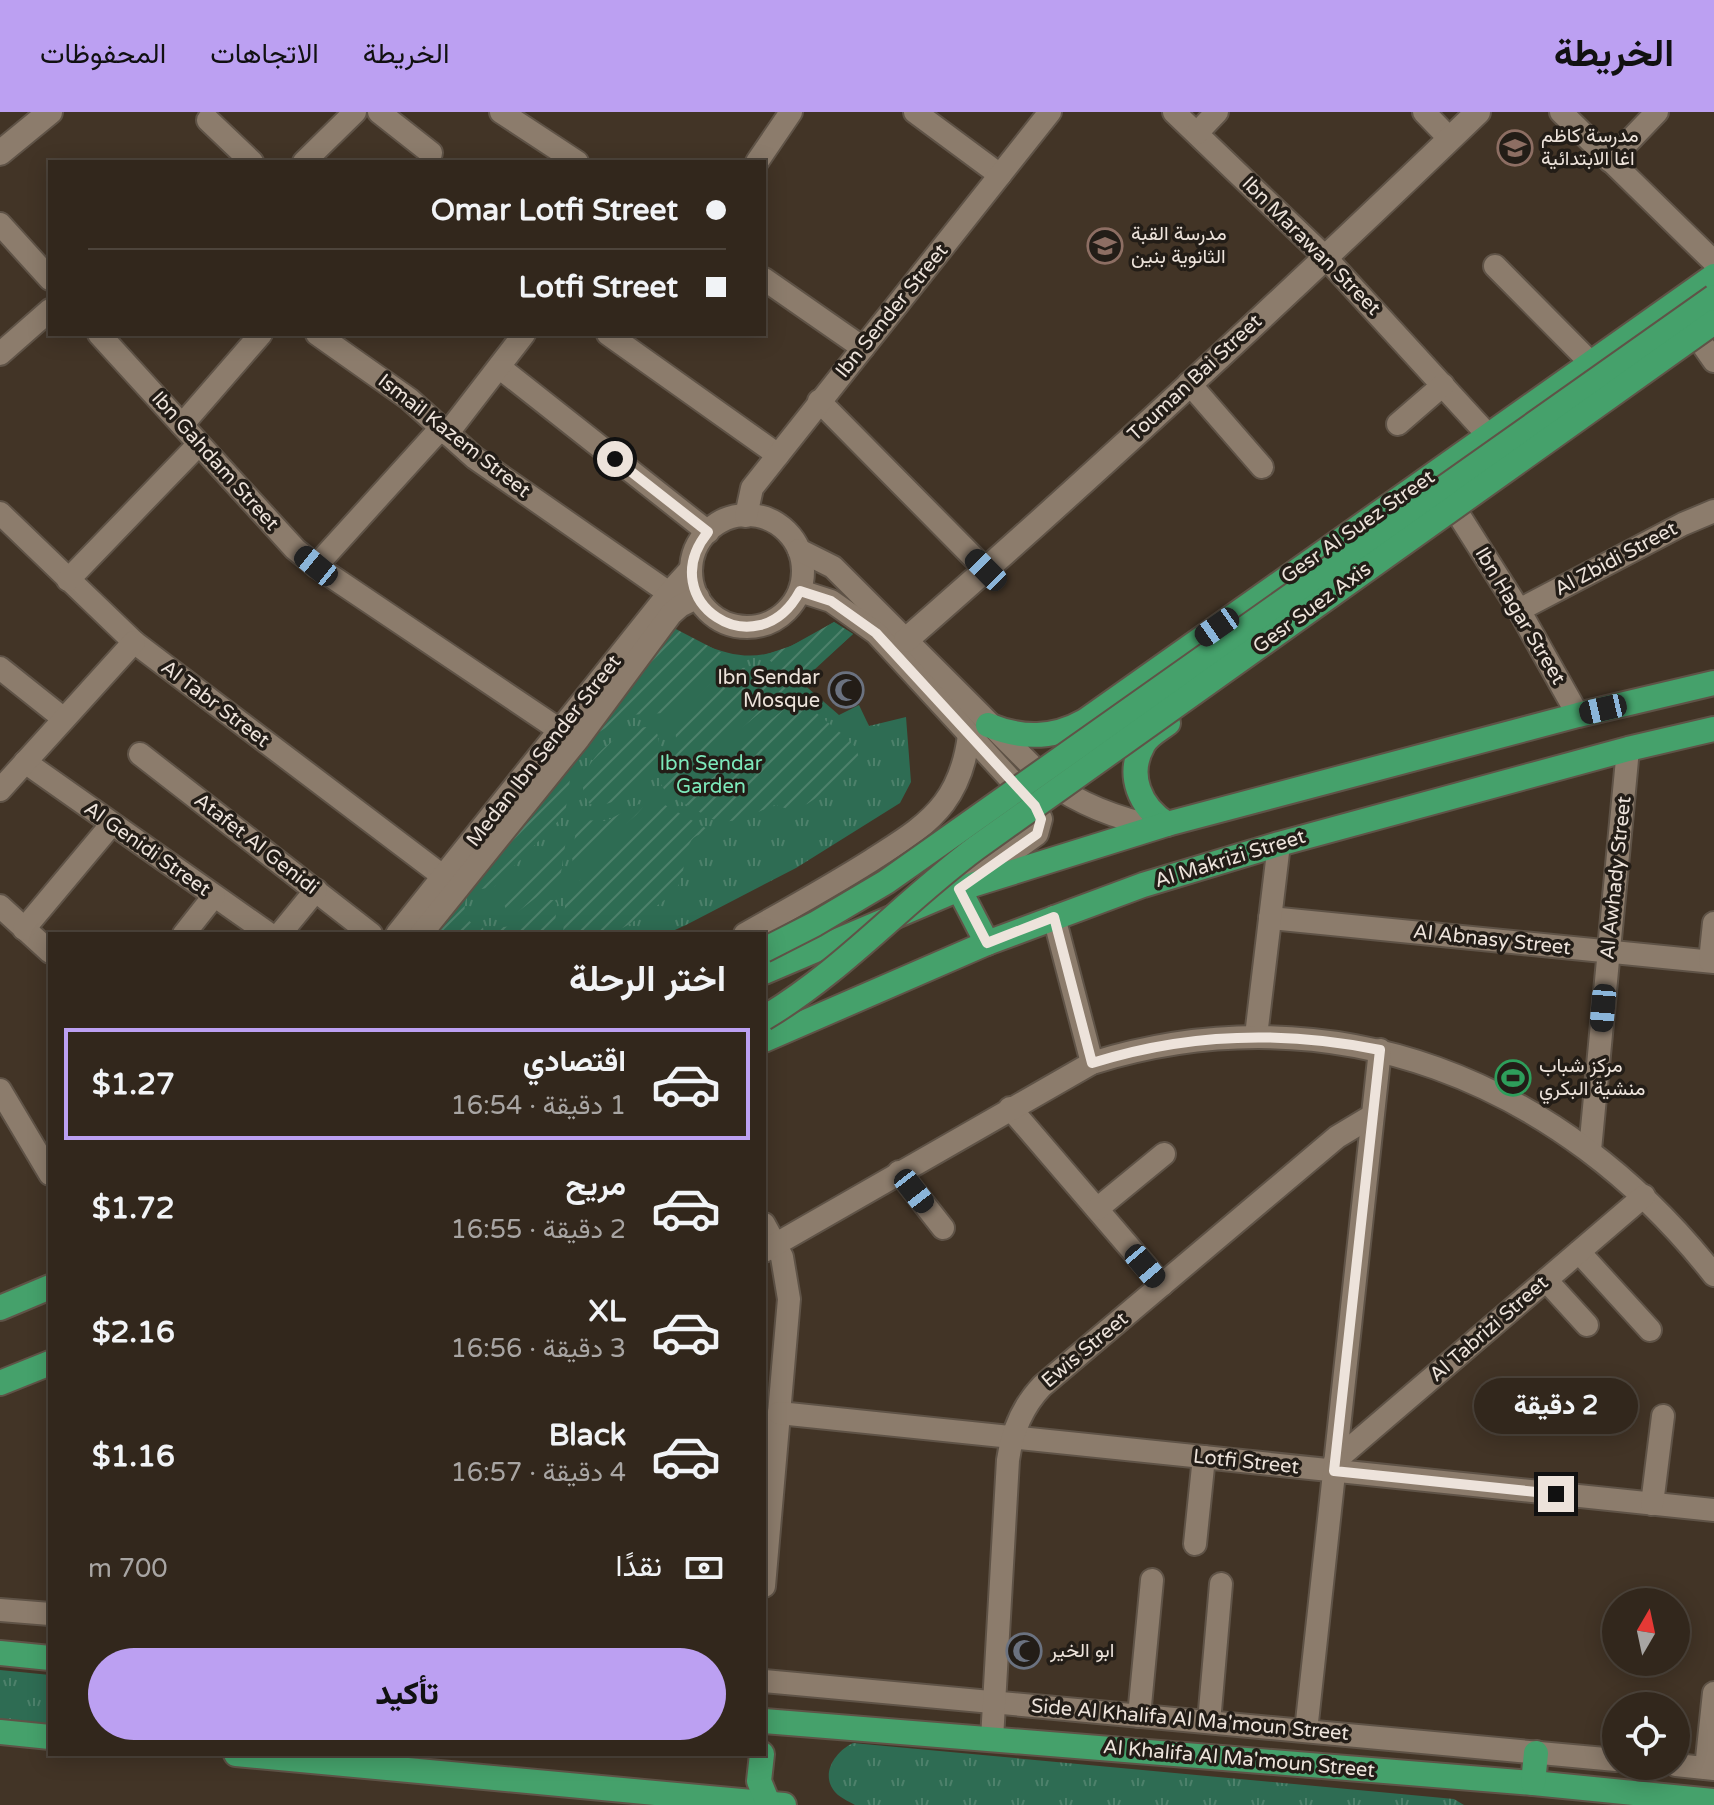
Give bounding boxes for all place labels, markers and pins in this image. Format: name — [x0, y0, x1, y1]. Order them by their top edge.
place label: مدرسة كاظم اغا الابتدائية — [1541, 124, 1639, 171]
school or university icon: مدرسة كاظم اغا الابتدائية — [1496, 129, 1534, 167]
place label: مدرسة القبة الثانوية بنين — [1131, 222, 1227, 269]
school or university icon: مدرسة القبة الثانوية بنين — [1086, 227, 1124, 265]
place label: Ibn Sendar Mosque — [717, 666, 820, 713]
mosque icon: Ibn Sendar Mosque — [827, 671, 865, 709]
place label: مركز شباب منشية البكري — [1539, 1054, 1646, 1105]
sports icon: مركز شباب منشية البكري — [1494, 1059, 1532, 1097]
mosque icon: ابو الخير — [1005, 1632, 1043, 1670]
place label: ابو الخير — [1049, 1639, 1114, 1663]

